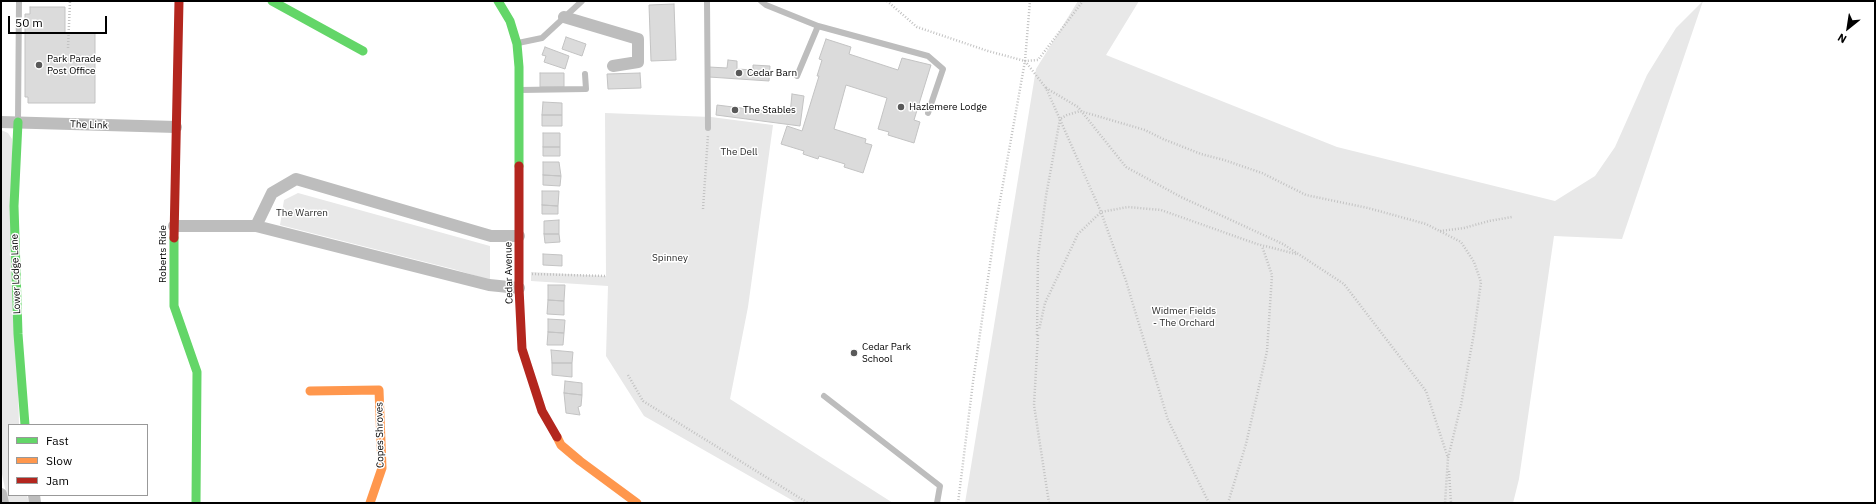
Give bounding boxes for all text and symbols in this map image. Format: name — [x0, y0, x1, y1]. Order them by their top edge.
scale bar — [10, 8, 109, 34]
north arrow — [1828, 8, 1868, 48]
text: 50 m — [15, 15, 43, 30]
text: N — [1835, 30, 1849, 46]
place label: Park Parade Post Office — [47, 53, 101, 76]
marker: Park Parade Post Office — [34, 60, 44, 70]
place label: Cedar Barn — [747, 67, 797, 79]
marker: Cedar Barn — [734, 68, 744, 78]
place label: Hazlemere Lodge — [909, 101, 987, 113]
marker: Hazlemere Lodge — [896, 102, 906, 112]
place label: The Stables — [743, 104, 796, 116]
marker: The Stables — [730, 105, 740, 115]
street label: The Link — [70, 118, 108, 132]
park label: The Dell — [721, 146, 757, 158]
park label: The Warren — [276, 207, 328, 219]
street label: Roberts Ride — [157, 225, 169, 283]
street label: Lower Lodge Lane — [9, 234, 23, 314]
street label: Cedar Avenue — [502, 242, 516, 304]
park label: Spinney — [652, 252, 688, 264]
park label: Widmer Fields - The Orchard — [1152, 305, 1216, 328]
place label: Cedar Park School — [862, 341, 911, 364]
marker: Cedar Park School — [849, 348, 859, 358]
street label: Copes Shroves — [373, 402, 387, 468]
legend — [8, 424, 148, 496]
text: Fast — [46, 433, 69, 448]
text: Slow — [46, 453, 72, 468]
text: Jam — [46, 473, 69, 488]

